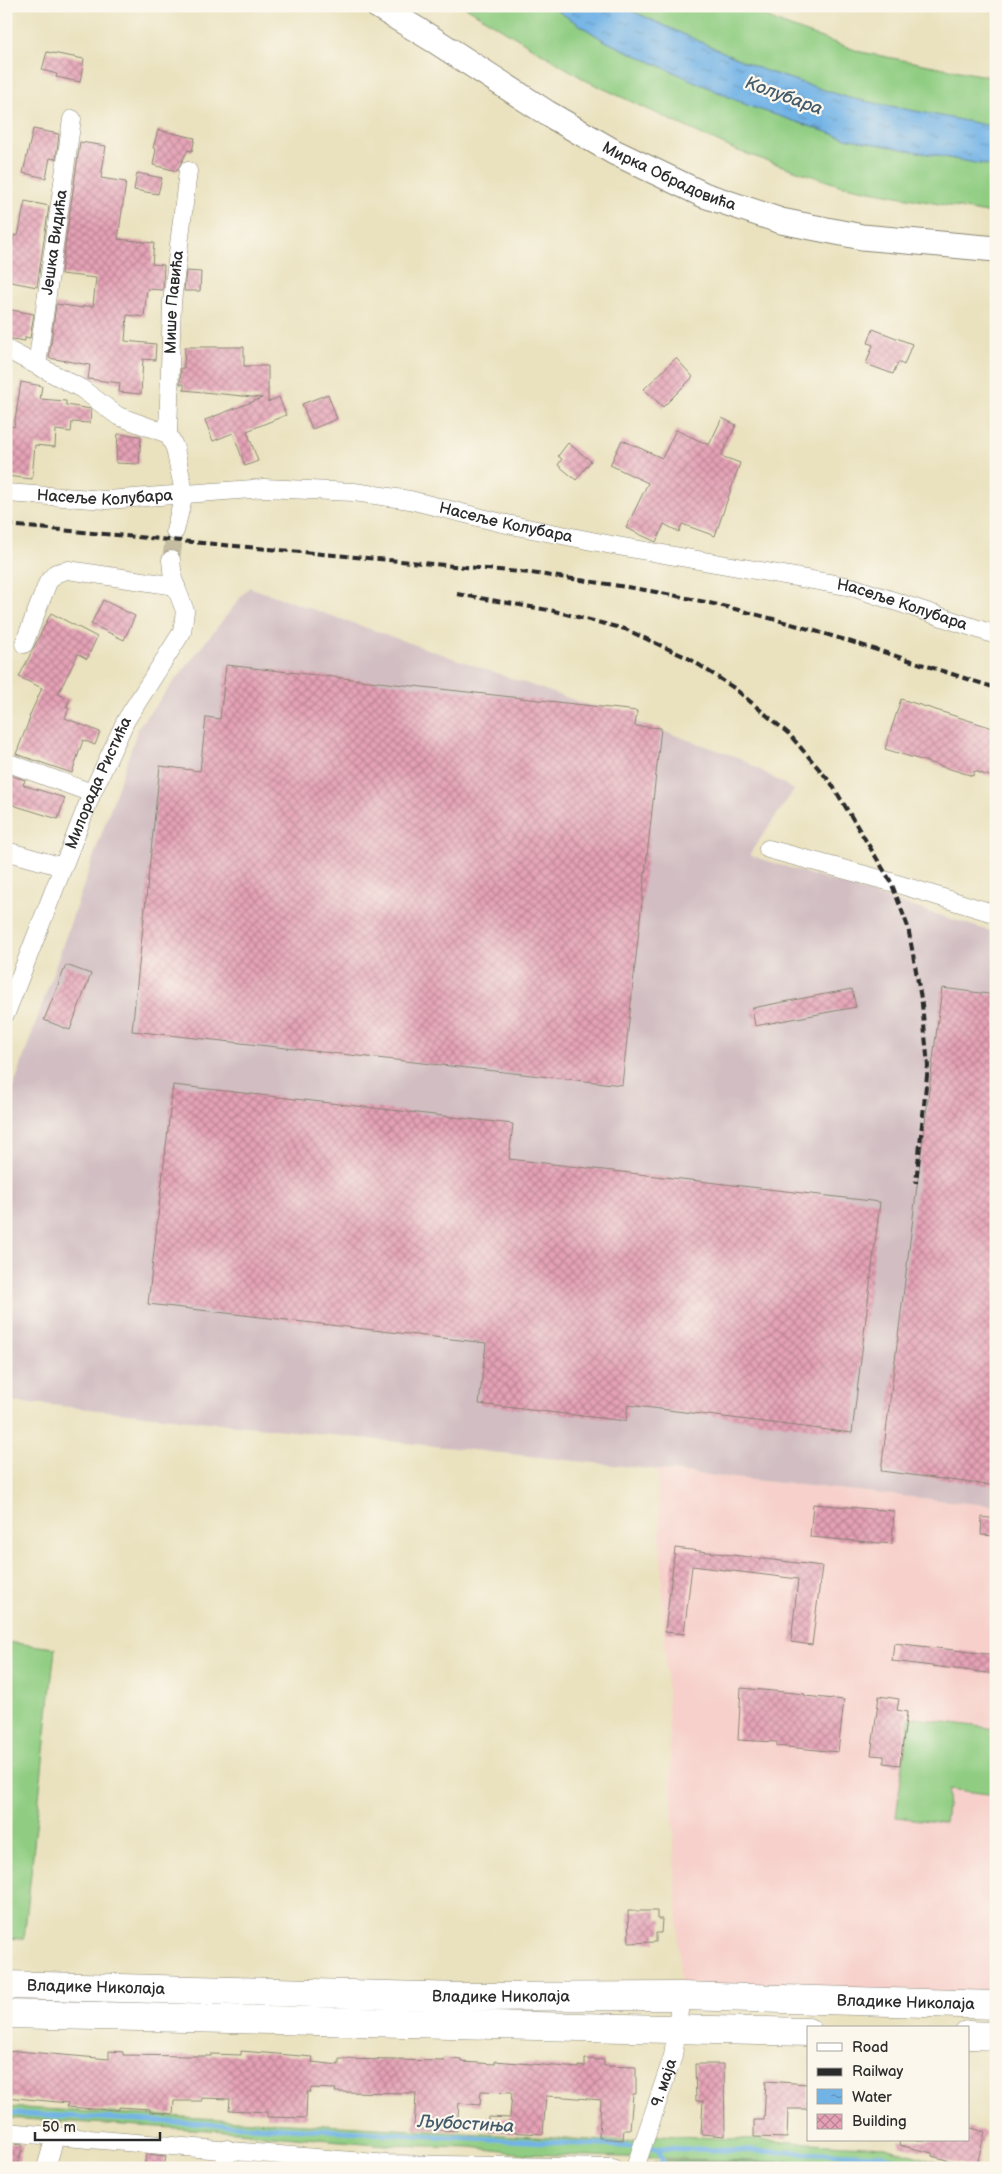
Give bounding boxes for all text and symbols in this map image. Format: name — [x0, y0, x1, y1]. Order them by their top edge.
water label: Колубара — [742, 72, 826, 120]
street label: Мирка Обрадовића — [599, 138, 739, 215]
street label: Јешка Видића — [38, 188, 71, 296]
street label: Мише Павића — [161, 249, 188, 354]
street label: Насеље Колубара — [36, 485, 174, 510]
street label: Насеље Колубара — [437, 498, 575, 547]
street label: Насеље Колубара — [835, 575, 970, 634]
street label: Милорада Ристића — [61, 713, 136, 852]
street label: Владике Николаја — [27, 1976, 166, 1999]
street label: Владике Николаја — [432, 1987, 570, 2007]
street label: Владике Николаја — [836, 1991, 976, 2014]
legend — [807, 2026, 970, 2142]
text: Road — [852, 2038, 888, 2057]
street label: 9. маја — [647, 2056, 681, 2109]
text: Railway — [852, 2062, 903, 2081]
text: Water — [852, 2088, 892, 2107]
scale bar — [35, 2109, 160, 2141]
water label: Љубостиња — [416, 2111, 515, 2137]
text: Building — [852, 2112, 907, 2131]
text: 50 m — [42, 2118, 76, 2137]

